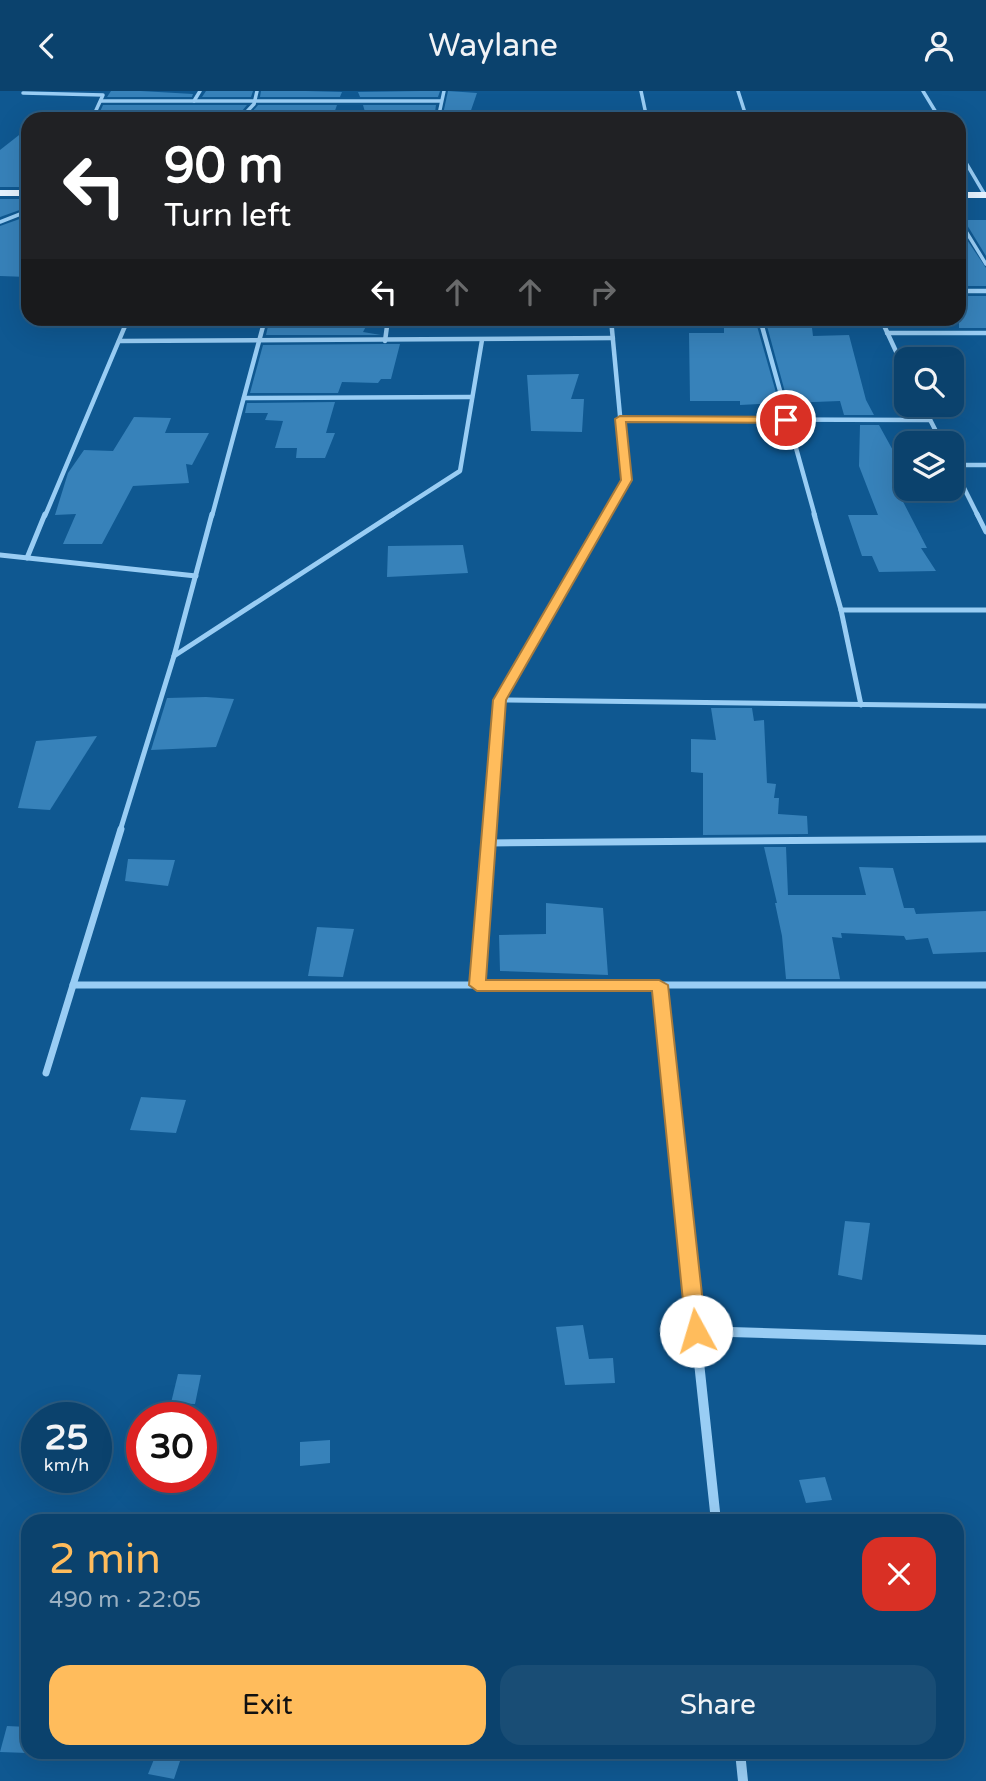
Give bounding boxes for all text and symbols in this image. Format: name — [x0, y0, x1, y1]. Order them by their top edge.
icon: back — [28, 27, 66, 65]
text: Waylane — [428, 27, 558, 65]
icon: person — [920, 27, 958, 65]
text: 90 m — [164, 137, 283, 196]
icon: left — [49, 140, 140, 231]
text: Turn left — [164, 197, 291, 235]
icon: left — [365, 273, 403, 311]
icon: ahead — [438, 273, 476, 311]
icon: ahead — [511, 273, 549, 311]
icon: right — [584, 273, 622, 311]
map controls — [894, 347, 964, 501]
button: search — [894, 347, 964, 417]
pin — [756, 390, 816, 450]
icon: arrive — [767, 401, 805, 439]
button: layers — [894, 431, 964, 501]
position arrow — [659, 1294, 733, 1368]
speed limit sign: 30 — [126, 1402, 217, 1493]
text: 25 — [45, 1417, 88, 1459]
text: km/h — [44, 1454, 89, 1476]
text: 2 min — [49, 1534, 161, 1585]
button: close — [862, 1537, 936, 1611]
text: 490 m · 22:05 — [49, 1586, 201, 1614]
button: Exit — [49, 1665, 486, 1745]
button: Share — [500, 1665, 936, 1745]

